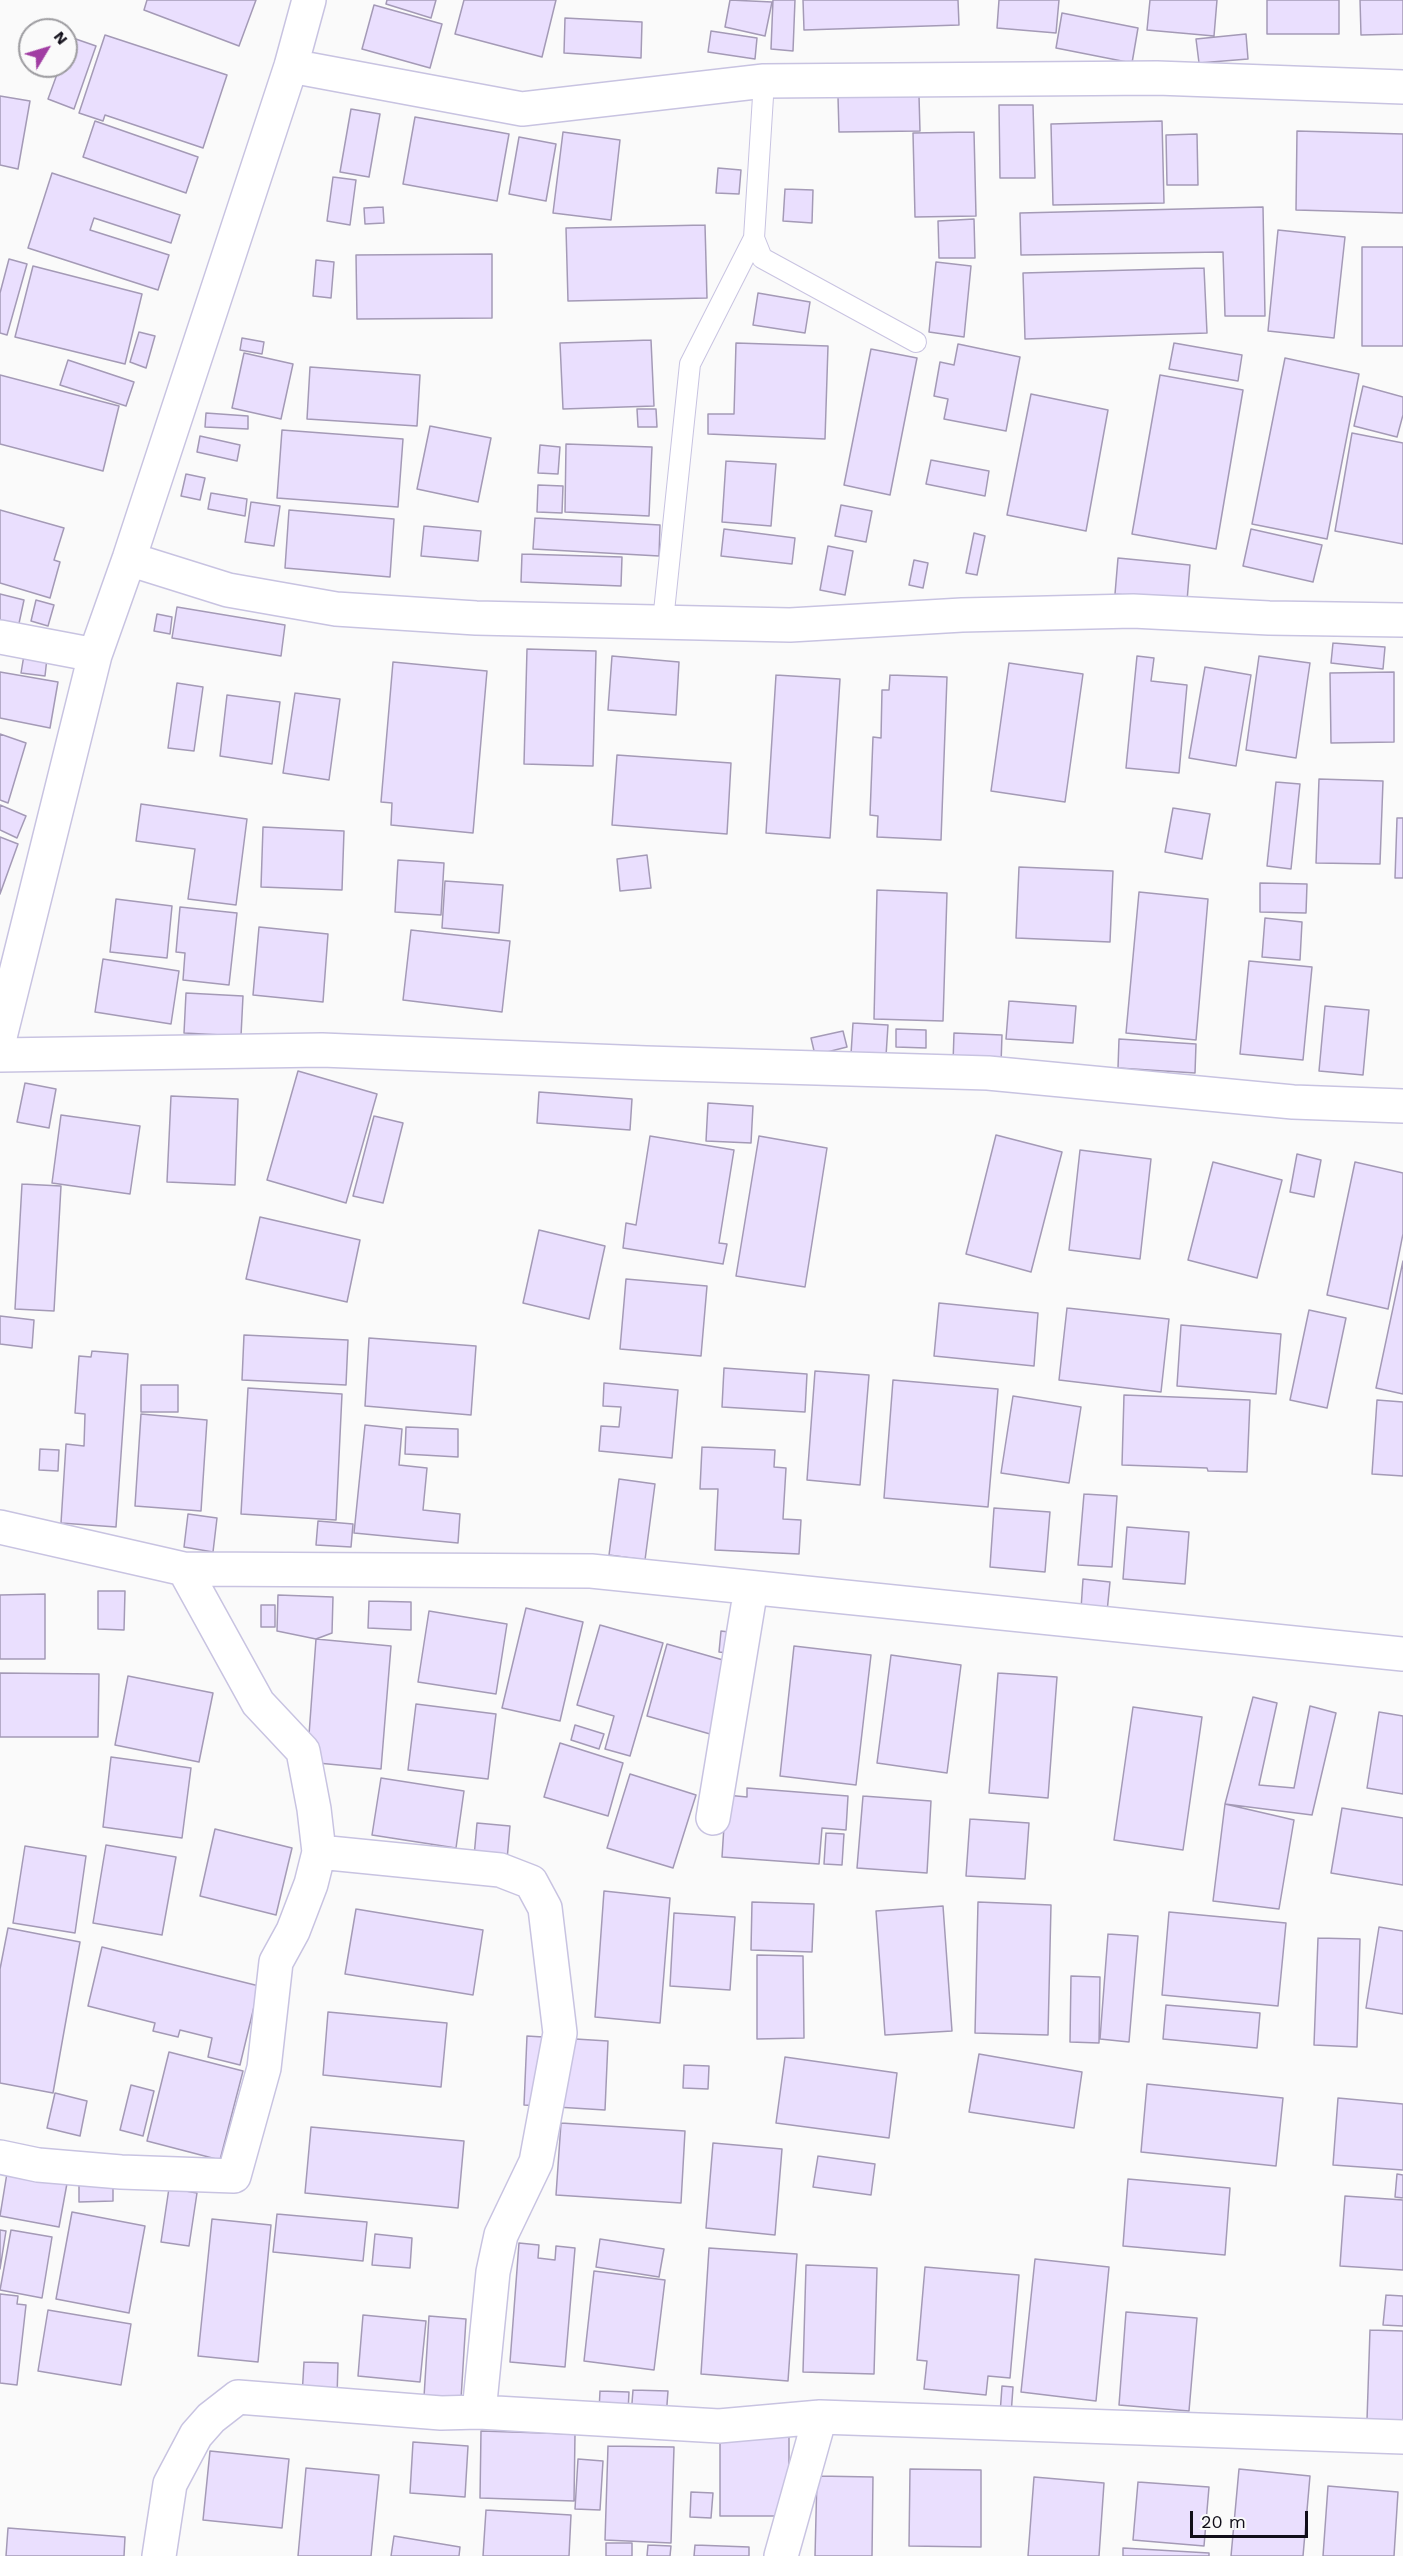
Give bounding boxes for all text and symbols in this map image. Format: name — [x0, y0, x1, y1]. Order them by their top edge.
north arrow — [18, 18, 78, 78]
text: N — [50, 27, 72, 48]
scale bar — [1193, 2499, 1312, 2537]
text: 20 m — [1201, 2511, 1246, 2532]

